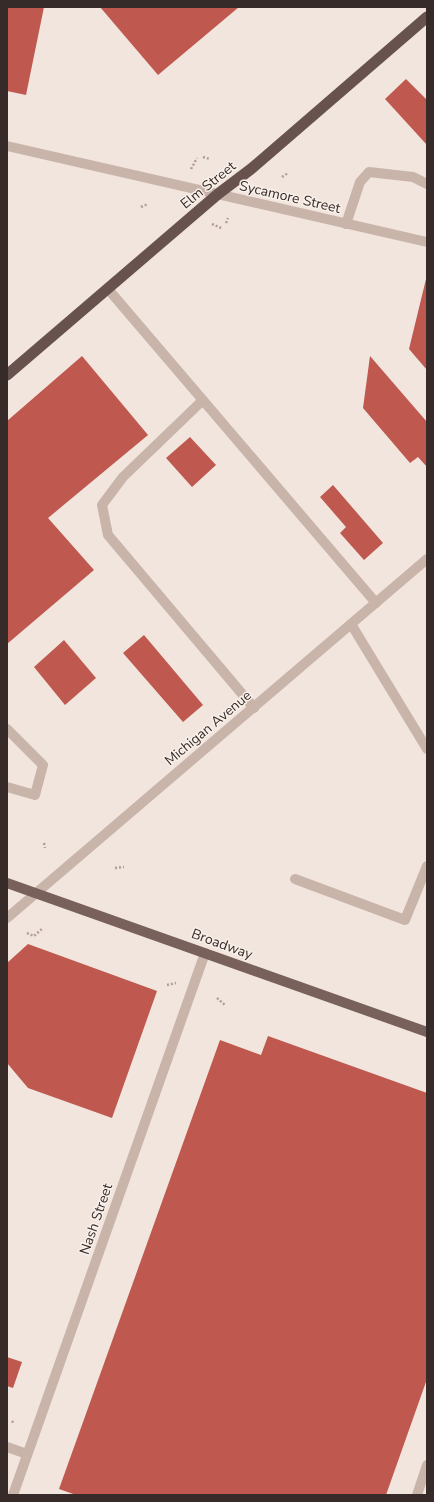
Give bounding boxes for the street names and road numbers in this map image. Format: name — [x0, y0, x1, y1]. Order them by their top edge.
street label: Elm Street — [176, 157, 240, 213]
street label: Sycamore Street — [237, 176, 343, 218]
street label: Michigan Avenue — [161, 686, 255, 770]
street label: Broadway — [189, 924, 256, 964]
street label: Nash Street — [75, 1181, 117, 1257]

